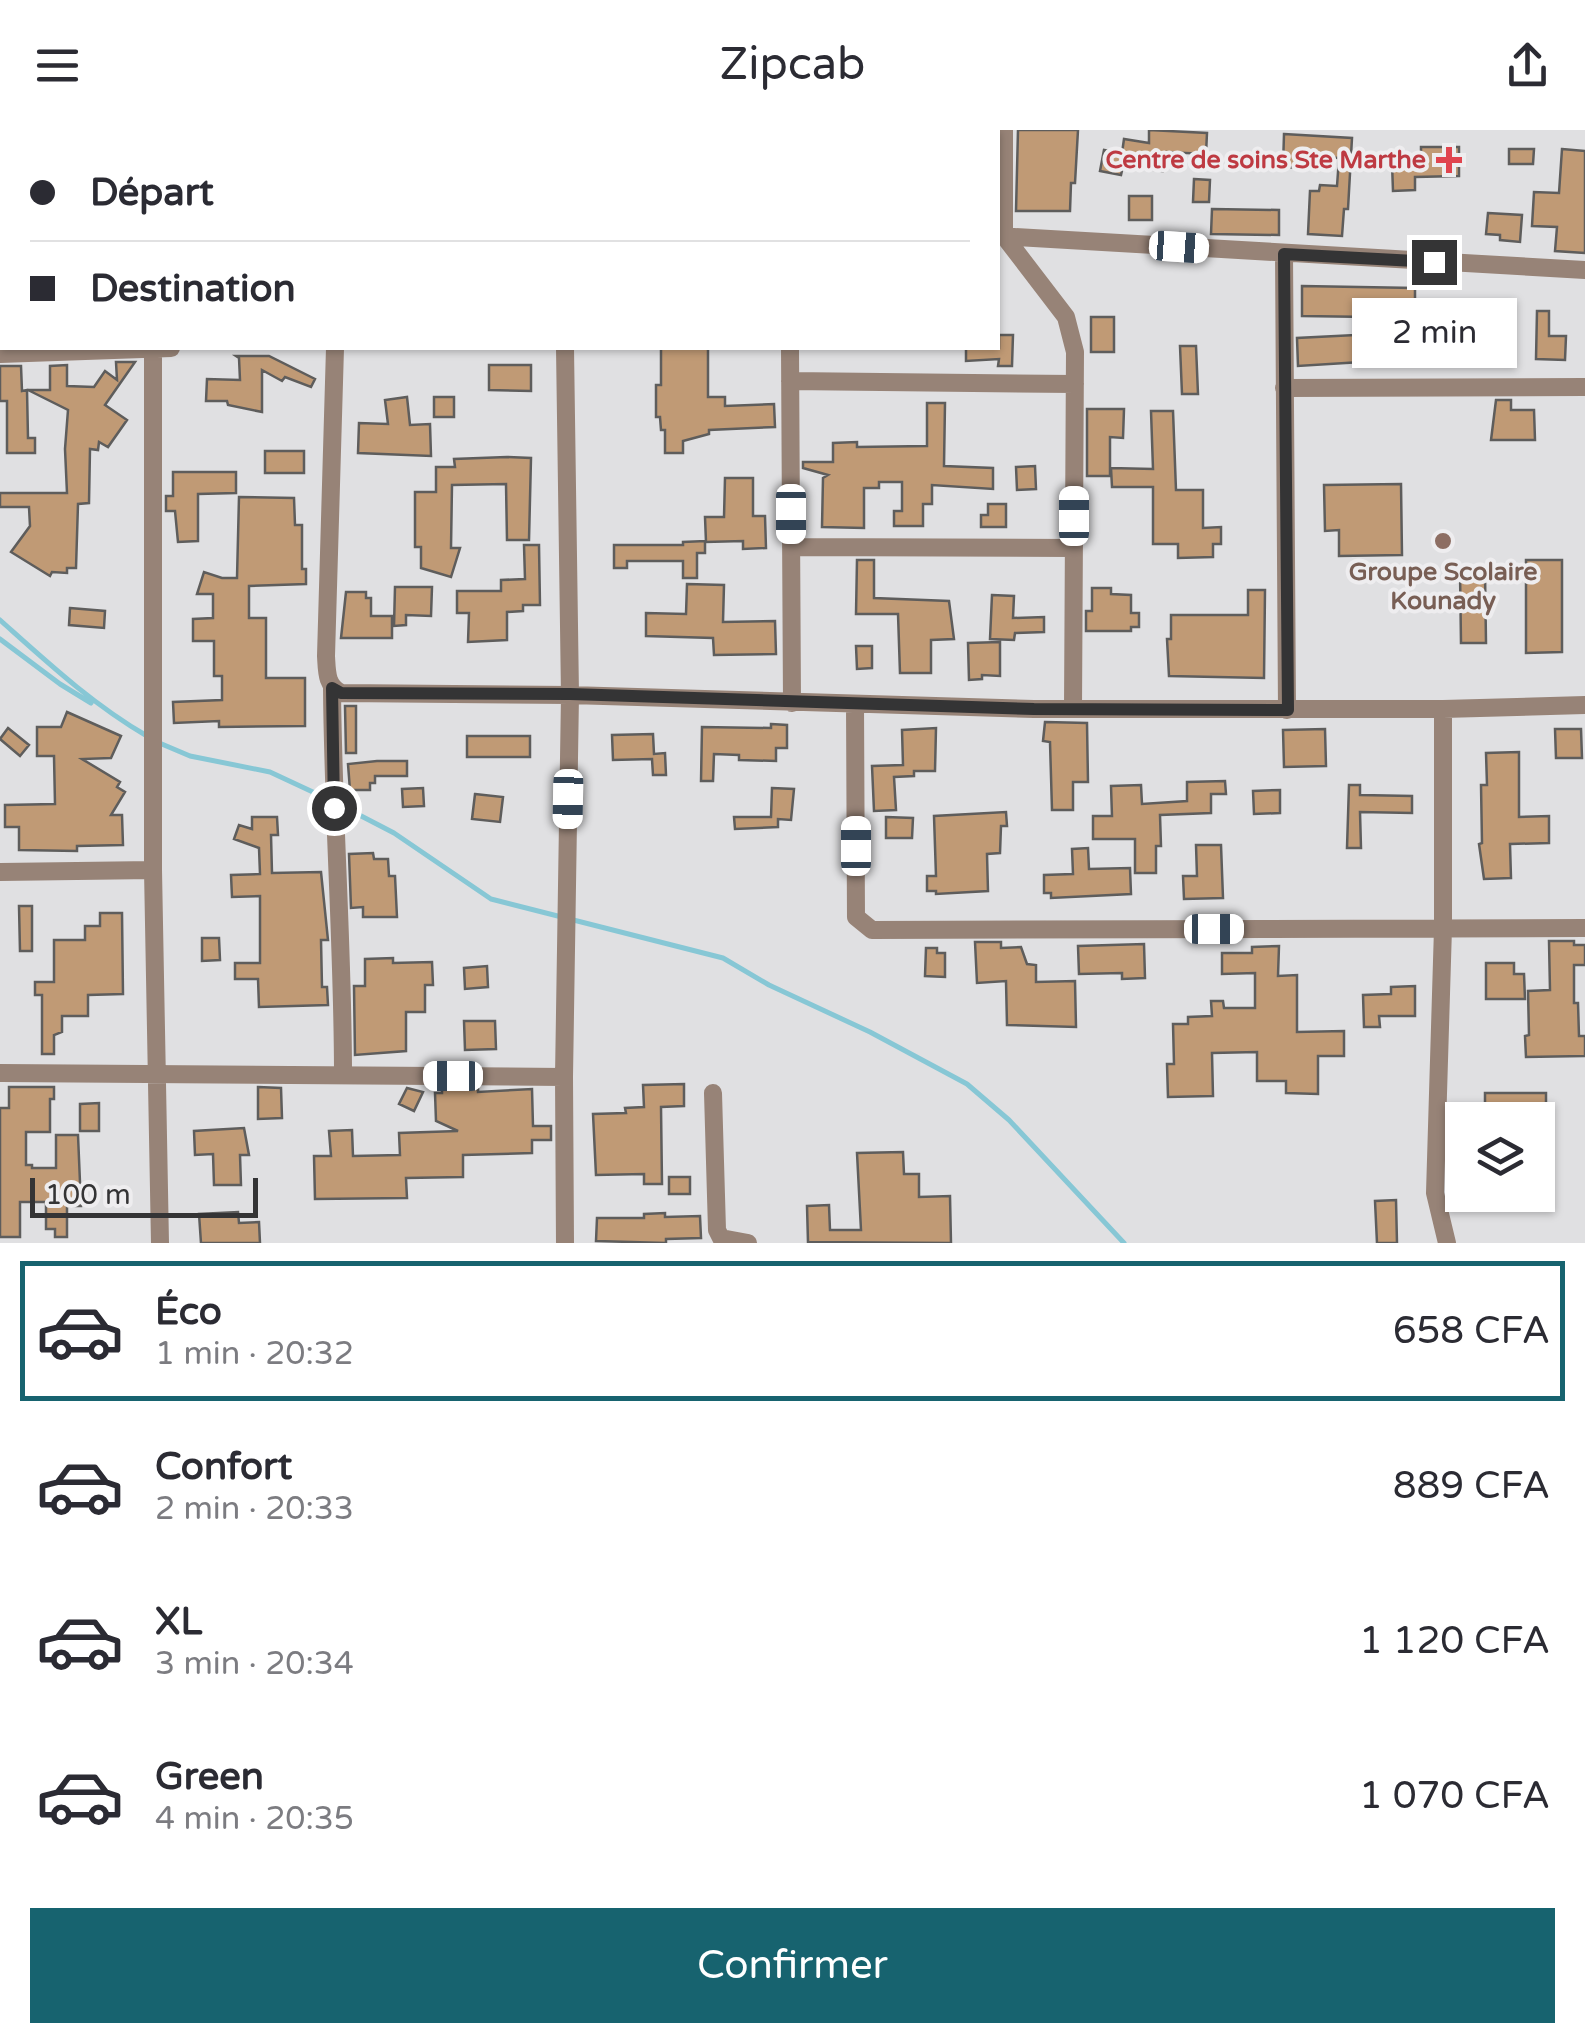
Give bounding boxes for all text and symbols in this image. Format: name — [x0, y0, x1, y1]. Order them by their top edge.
icon: menu — [30, 38, 85, 93]
text: Zipcab — [720, 38, 865, 92]
icon: share — [1500, 38, 1555, 93]
place label: Centre de soins Ste Marthe — [1105, 145, 1426, 175]
marker: Centre de soins Ste Marthe — [1436, 147, 1462, 173]
text: Départ — [90, 170, 214, 216]
car — [1148, 230, 1210, 264]
route end — [1412, 240, 1457, 285]
text: Destination — [90, 266, 296, 312]
callout: 2 min — [1352, 297, 1516, 367]
text: 2 min — [1392, 314, 1477, 352]
car — [776, 484, 806, 544]
car — [1059, 486, 1089, 546]
marker: Groupe Scolaire Kounady — [1432, 530, 1454, 552]
place label: Groupe Scolaire Kounady — [1349, 557, 1537, 616]
car — [552, 769, 584, 829]
route start — [312, 786, 357, 831]
car — [841, 816, 871, 876]
car — [1184, 914, 1244, 944]
car — [423, 1061, 483, 1091]
map controls — [1445, 1102, 1555, 1212]
button: layers — [1445, 1102, 1555, 1212]
scale bar — [30, 1173, 258, 1218]
text: 100 m — [45, 1178, 131, 1212]
icon: car — [35, 1286, 125, 1376]
text: Éco — [155, 1289, 222, 1335]
text: 658 CFA — [1393, 1308, 1550, 1354]
text: 1 min · 20:32 — [155, 1335, 354, 1373]
icon: car — [35, 1441, 125, 1531]
text: Confort — [155, 1444, 292, 1490]
text: 889 CFA — [1393, 1463, 1550, 1509]
text: 2 min · 20:33 — [155, 1490, 354, 1528]
icon: car — [35, 1596, 125, 1686]
text: XL — [155, 1599, 202, 1645]
text: 1 120 CFA — [1359, 1618, 1550, 1664]
text: 3 min · 20:34 — [155, 1645, 354, 1683]
icon: car — [35, 1751, 125, 1841]
text: Green — [155, 1754, 264, 1800]
text: 1 070 CFA — [1359, 1773, 1550, 1819]
text: 4 min · 20:35 — [155, 1800, 354, 1838]
button: Confirmer — [30, 1908, 1555, 2023]

